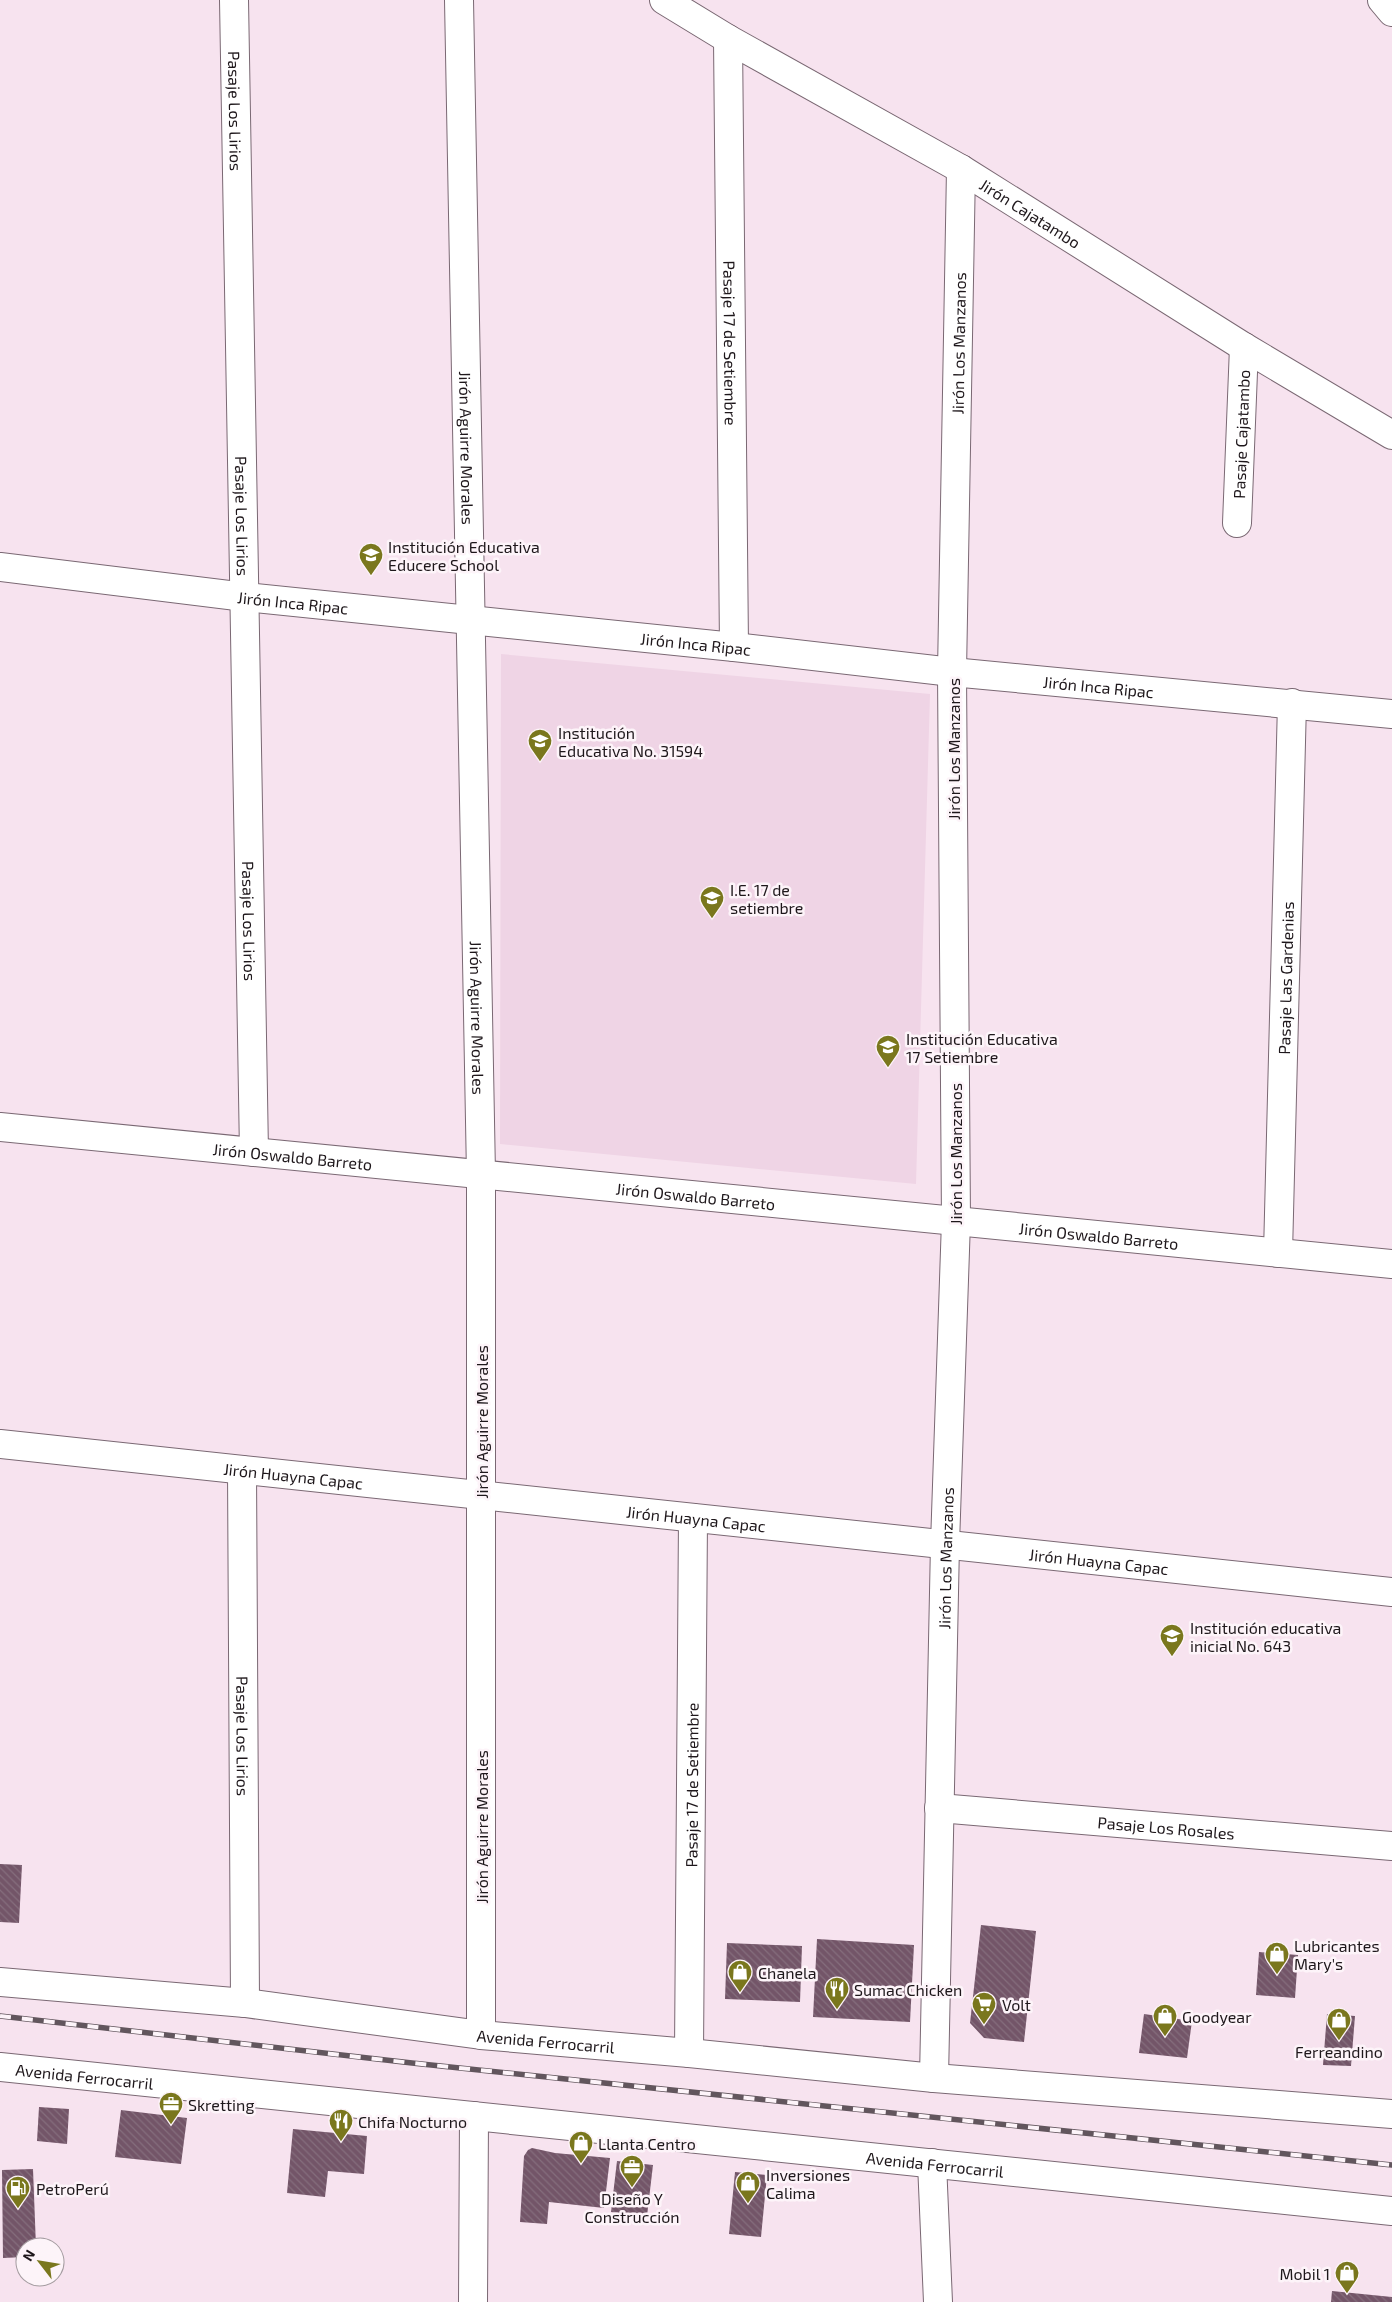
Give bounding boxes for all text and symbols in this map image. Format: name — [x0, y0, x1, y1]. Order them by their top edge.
street label: Pasaje Los Lirios — [225, 51, 246, 171]
street label: Jirón Cajatambo — [977, 174, 1085, 252]
street label: Pasaje 17 de Setiembre — [720, 260, 741, 426]
street label: Jirón Los Manzanos — [947, 272, 969, 415]
street label: Pasaje Cajatambo — [1228, 369, 1253, 499]
street label: Jirón Aguirre Morales — [456, 371, 478, 525]
street label: Pasaje Los Lirios — [232, 456, 253, 576]
place label: Institución Educativa Educere School — [388, 537, 540, 574]
school or university icon: Institución Educativa Educere School — [358, 542, 384, 576]
street label: Jirón Inca Ripac — [237, 587, 349, 617]
street label: Jirón Inca Ripac — [640, 628, 752, 658]
street label: Jirón Inca Ripac — [1042, 671, 1155, 701]
street label: Jirón Los Manzanos — [944, 678, 963, 820]
place label: Institución Educativa No. 31594 — [558, 723, 703, 760]
school or university icon: Institución Educativa No. 31594 — [527, 728, 553, 762]
street label: Pasaje Los Lirios — [239, 861, 261, 981]
place label: I.E. 17 de setiembre — [730, 880, 803, 917]
school or university icon: I.E. 17 de setiembre — [699, 885, 725, 919]
street label: Pasaje Las Gardenias — [1274, 901, 1296, 1055]
street label: Jirón Aguirre Morales — [467, 941, 489, 1095]
place label: Institución Educativa 17 Setiembre — [906, 1029, 1058, 1066]
school or university icon: Institución Educativa 17 Setiembre — [875, 1034, 901, 1068]
street label: Jirón Los Manzanos — [946, 1083, 965, 1225]
street label: Jirón Oswaldo Barreto — [212, 1138, 373, 1173]
street label: Jirón Oswaldo Barreto — [615, 1178, 776, 1213]
street label: Jirón Oswaldo Barreto — [1018, 1218, 1179, 1252]
street label: Jirón Aguirre Morales — [472, 1345, 491, 1499]
street label: Jirón Huayna Capac — [223, 1458, 364, 1492]
street label: Jirón Los Manzanos — [934, 1487, 956, 1629]
street label: Jirón Huayna Capac — [625, 1501, 767, 1535]
street label: Jirón Huayna Capac — [1028, 1544, 1170, 1578]
place label: Institución educativa inicial No. 643 — [1190, 1618, 1341, 1655]
school or university icon: Institución educativa inicial No. 643 — [1159, 1623, 1185, 1657]
street label: Pasaje Los Lirios — [233, 1676, 253, 1796]
street label: Pasaje 17 de Setiembre — [681, 1702, 701, 1868]
street label: Jirón Aguirre Morales — [472, 1750, 491, 1904]
street label: Pasaje Los Rosales — [1097, 1812, 1236, 1842]
place label: Lubricantes Mary's — [1294, 1936, 1380, 1973]
shop icon: Lubricantes Mary's — [1264, 1941, 1290, 1975]
shop icon: Chanela — [727, 1959, 753, 1993]
place label: Chanela — [758, 1963, 817, 1982]
restaurant icon: Sumac Chicken — [824, 1976, 850, 2010]
place label: Sumac Chicken — [854, 1980, 962, 1999]
supermarket icon: Volt — [971, 1991, 997, 2025]
place label: Volt — [1002, 1995, 1031, 2014]
shop icon: Goodyear — [1152, 2003, 1178, 2037]
place label: Goodyear — [1182, 2007, 1252, 2026]
shop icon: Ferreandino — [1326, 2007, 1352, 2041]
street label: Avenida Ferrocarril — [476, 2025, 616, 2056]
place label: Ferreandino — [1295, 2042, 1383, 2061]
street label: Avenida Ferrocarril — [15, 2059, 155, 2092]
office icon: Skretting — [158, 2091, 184, 2125]
place label: Skretting — [188, 2095, 254, 2114]
restaurant icon: Chifa Nocturno — [328, 2108, 354, 2142]
place label: Chifa Nocturno — [358, 2112, 467, 2131]
shop icon: Llanta Centro — [568, 2130, 594, 2164]
place label: Llanta Centro — [598, 2134, 696, 2153]
street label: Avenida Ferrocarril — [865, 2147, 1005, 2180]
office icon: Diseño Y Construcción — [619, 2154, 645, 2188]
place label: Inversiones Calima — [766, 2165, 850, 2202]
shop icon: Inversiones Calima — [735, 2170, 761, 2204]
fuel station icon: PetroPerú — [5, 2175, 31, 2209]
place label: PetroPerú — [36, 2179, 109, 2198]
place label: Diseño Y Construcción — [584, 2189, 680, 2226]
north arrow — [15, 2237, 65, 2287]
text: N — [19, 2246, 38, 2264]
shop icon: Mobil 1 — [1334, 2260, 1360, 2294]
place label: Mobil 1 — [1280, 2264, 1330, 2283]

